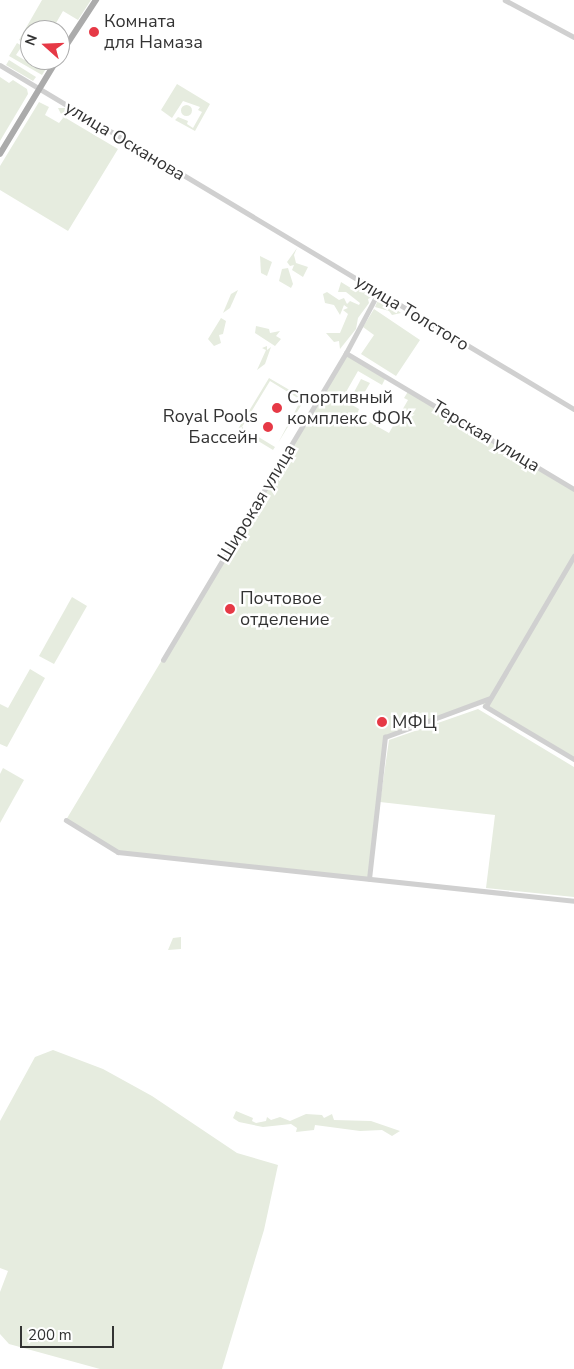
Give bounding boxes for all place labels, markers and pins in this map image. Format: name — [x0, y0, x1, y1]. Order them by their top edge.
place label: Комната для Намаза — [104, 11, 203, 54]
marker: Комната для Намаза — [88, 26, 100, 38]
place label: Спортивный комплекс ФОК — [287, 387, 412, 429]
marker: Спортивный комплекс ФОК — [271, 402, 283, 414]
place label: Royal Pools Бассейн — [163, 406, 258, 448]
marker: Royal Pools Бассейн — [262, 421, 274, 433]
place label: Почтовое отделение — [240, 588, 329, 630]
marker: Почтовое отделение — [224, 603, 236, 615]
place label: МФЦ — [392, 711, 437, 733]
marker: МФЦ — [376, 716, 388, 728]

